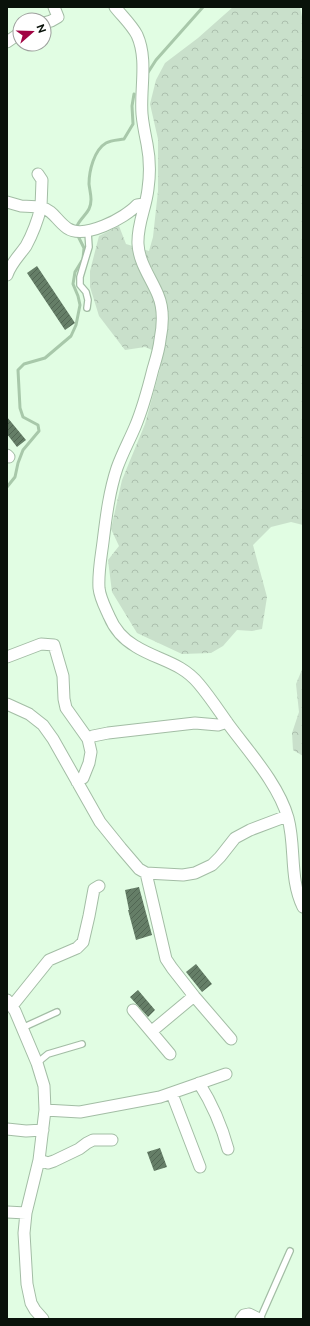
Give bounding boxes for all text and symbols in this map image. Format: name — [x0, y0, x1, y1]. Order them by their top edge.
north arrow — [12, 12, 52, 52]
text: N — [33, 23, 48, 35]

